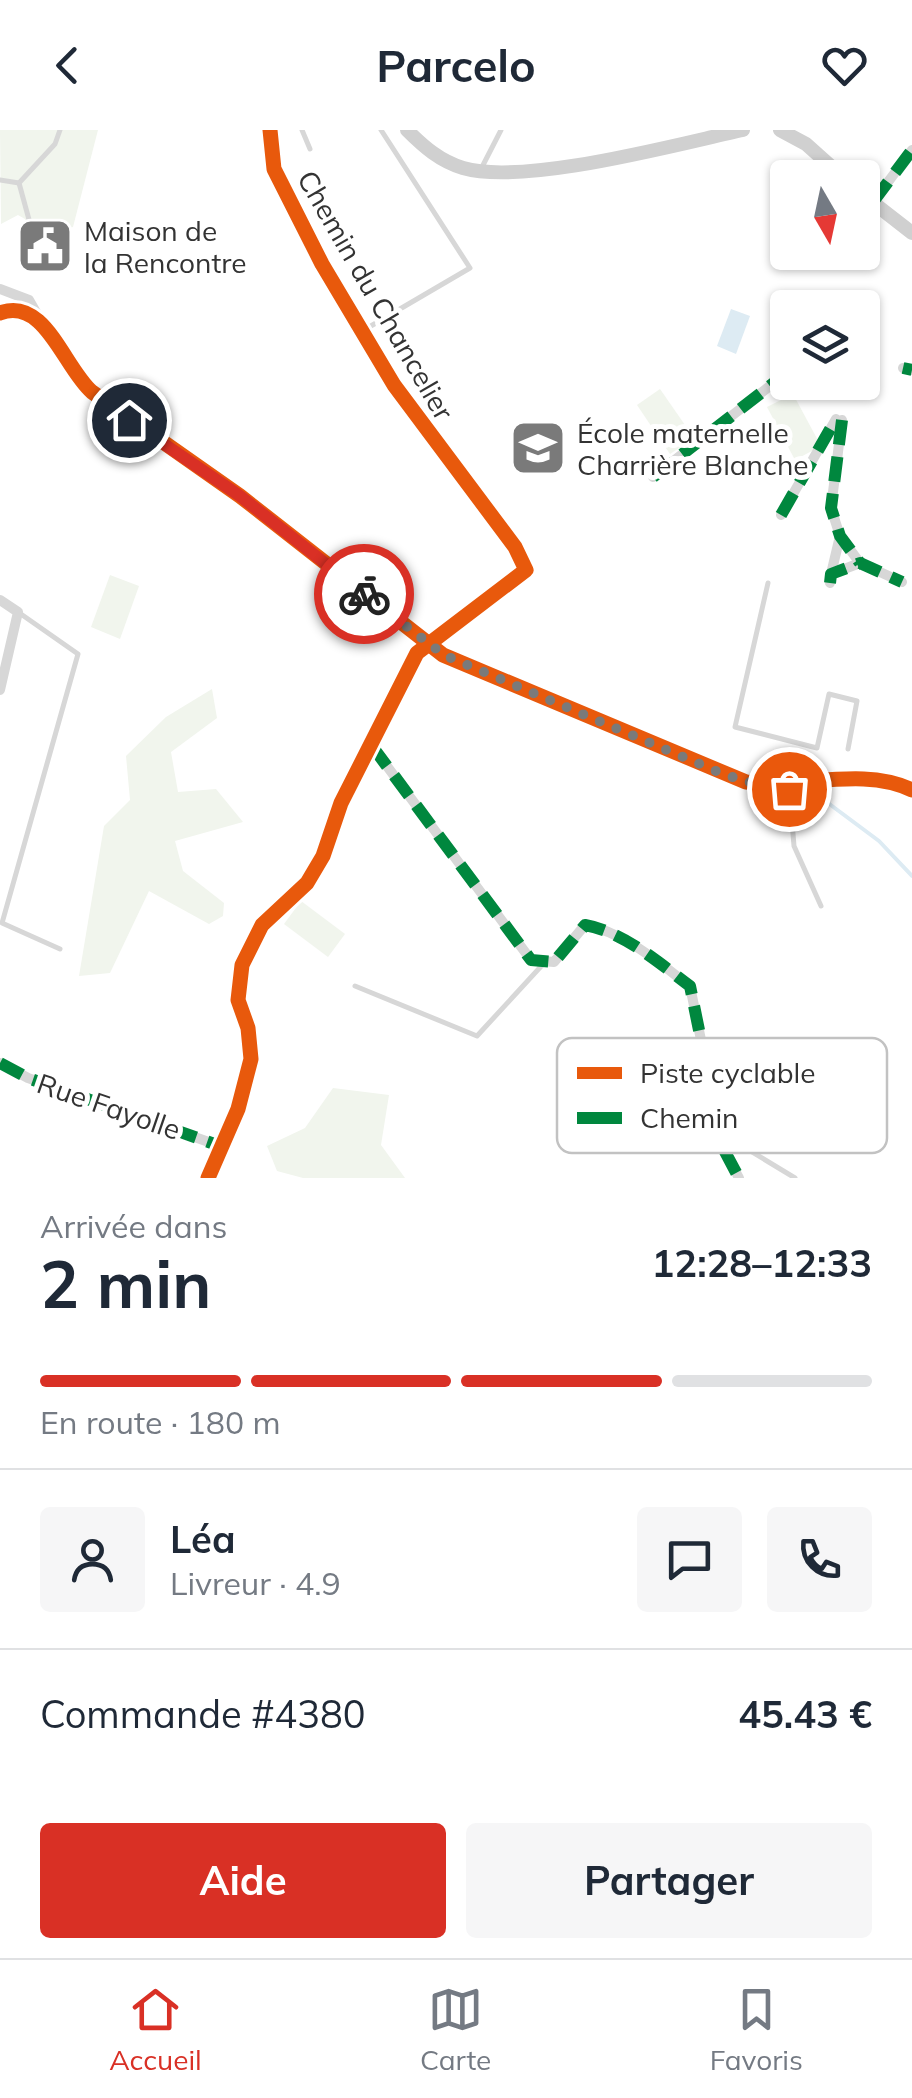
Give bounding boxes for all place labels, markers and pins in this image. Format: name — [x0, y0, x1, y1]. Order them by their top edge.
place label: Maison de la Rencontre — [84, 213, 246, 280]
public building icon: Maison de la Rencontre — [15, 216, 75, 276]
pin — [87, 378, 172, 463]
place label: École maternelle Charrière Blanche — [577, 415, 809, 482]
school or university icon: École maternelle Charrière Blanche — [508, 418, 568, 478]
pin — [747, 747, 832, 832]

